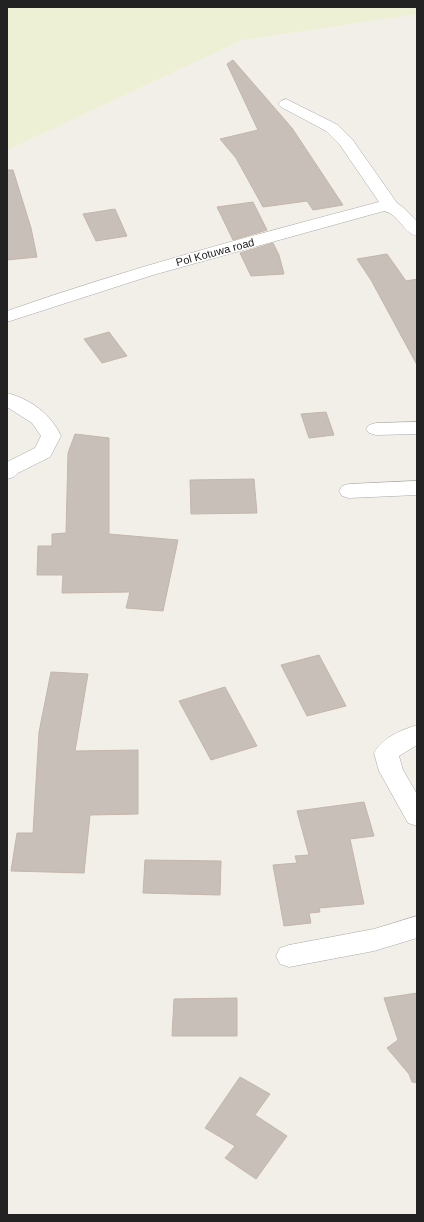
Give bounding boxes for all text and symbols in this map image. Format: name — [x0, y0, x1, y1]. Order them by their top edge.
street label: Pol Kotuwa road — [174, 236, 256, 268]

